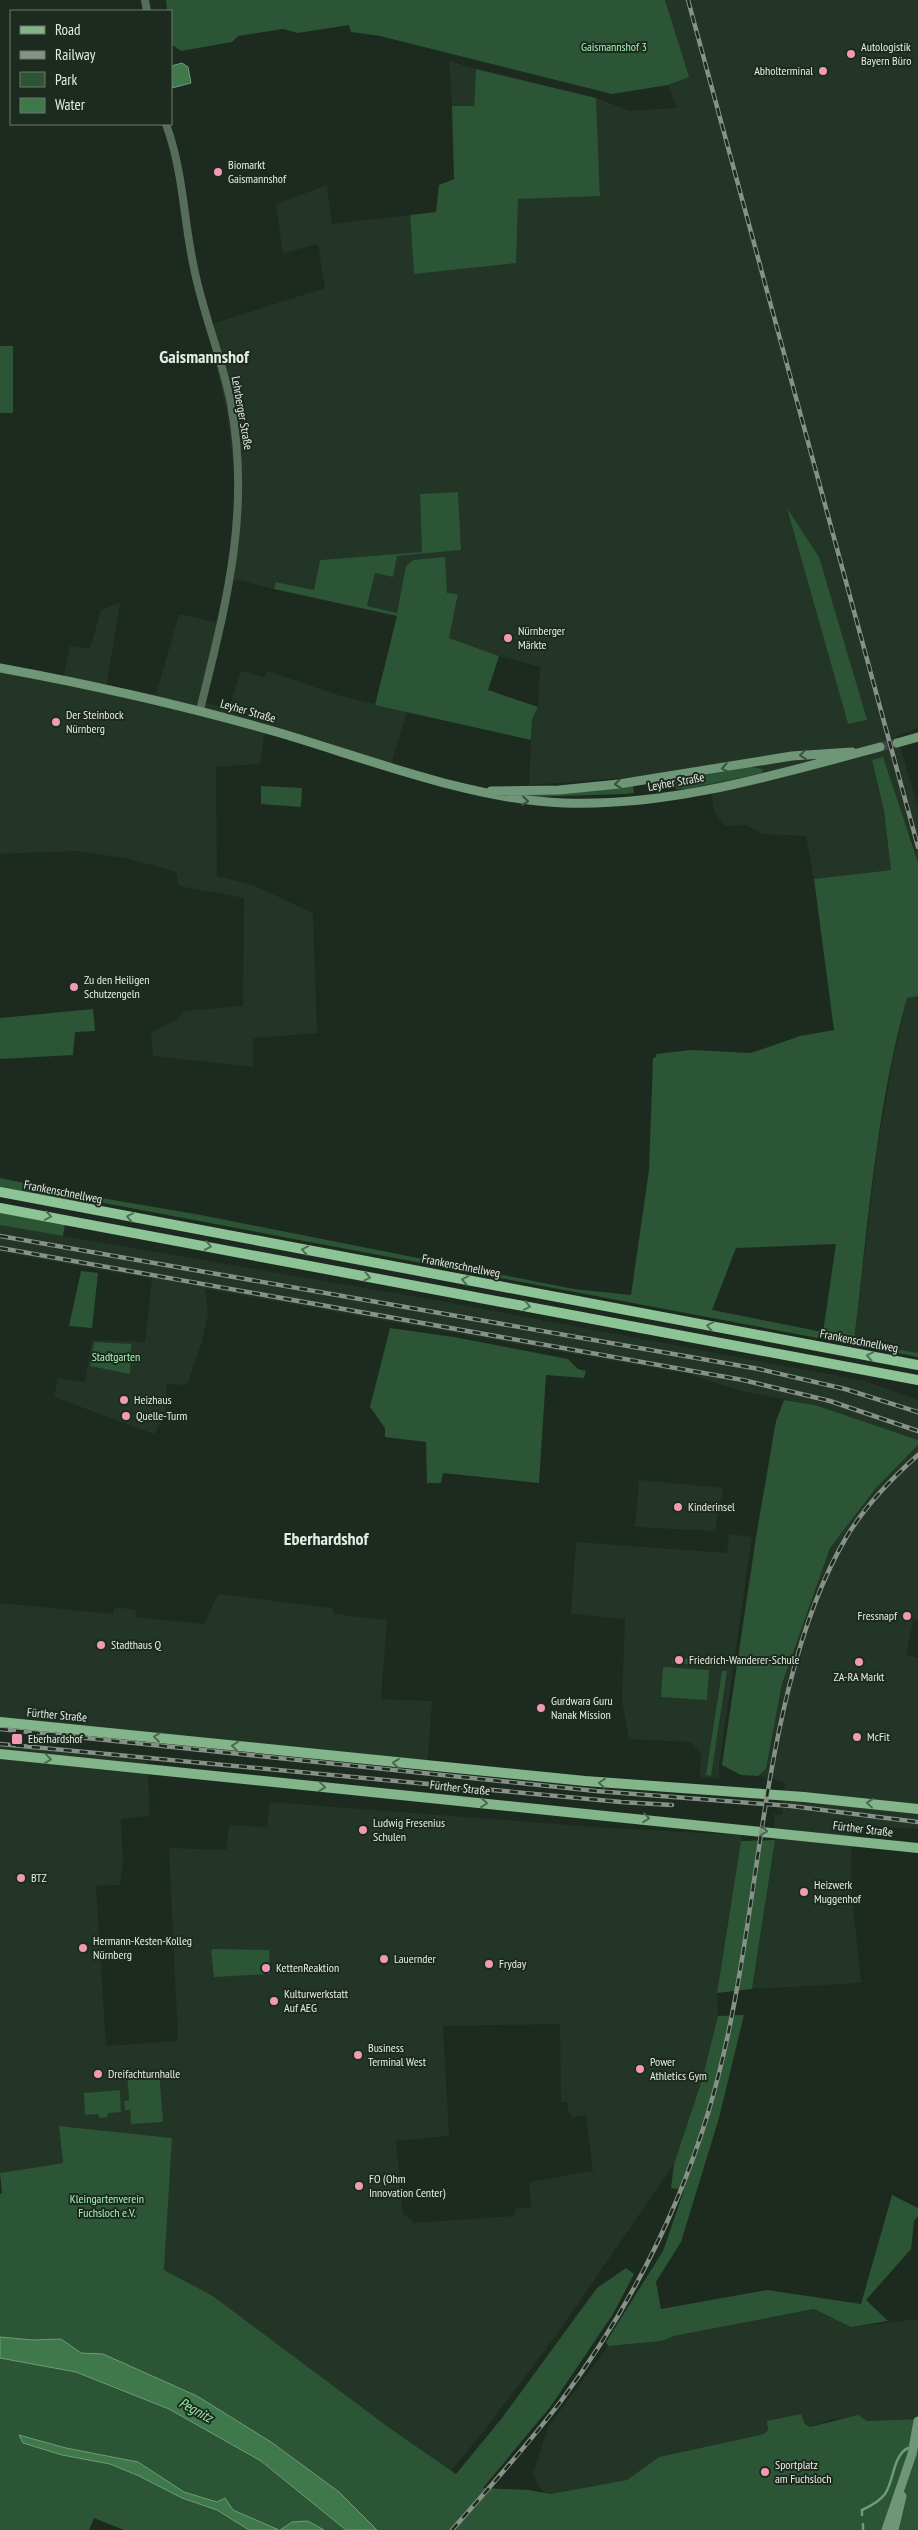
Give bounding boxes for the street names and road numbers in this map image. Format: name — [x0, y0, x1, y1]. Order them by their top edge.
street label: Lehrberger Straße — [229, 375, 256, 451]
street label: Leyher Straße — [219, 695, 278, 726]
street label: Leyher Straße — [646, 769, 705, 794]
street label: Frankenschnellweg — [23, 1177, 104, 1206]
street label: Frankenschnellweg — [421, 1251, 502, 1280]
street label: Frankenschnellweg — [819, 1326, 900, 1355]
street label: Fürther Straße — [26, 1704, 88, 1725]
street label: Fürther Straße — [429, 1777, 491, 1798]
street label: Fürther Straße — [832, 1817, 894, 1840]

